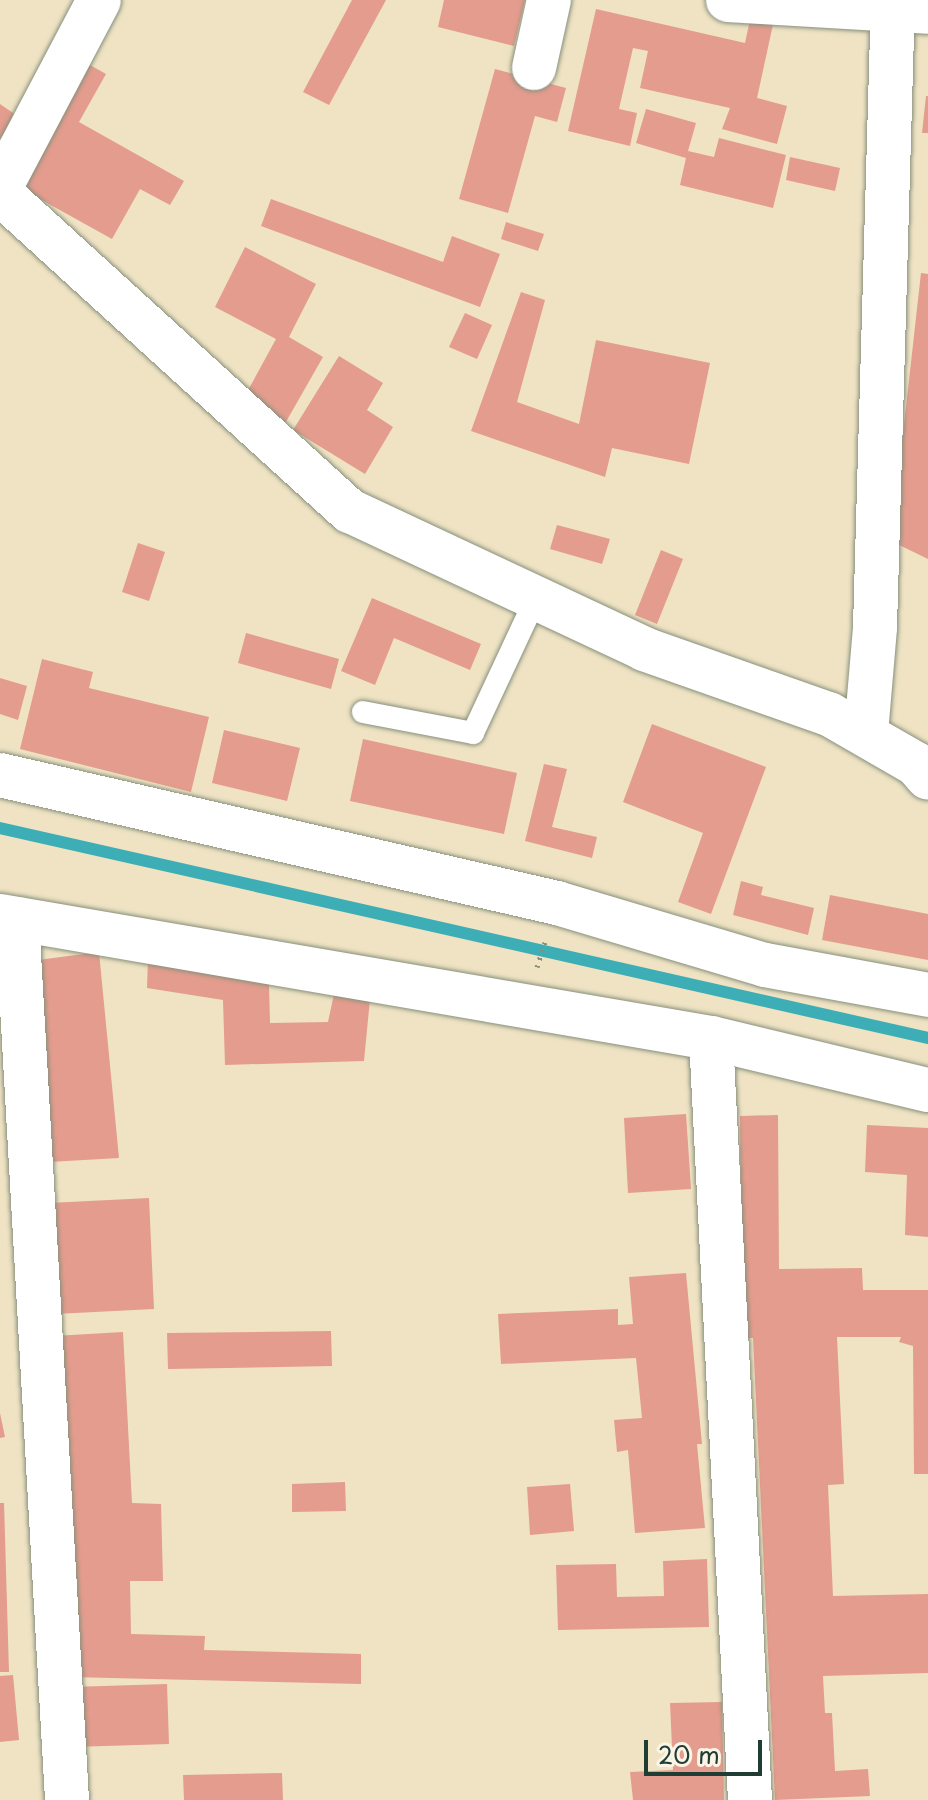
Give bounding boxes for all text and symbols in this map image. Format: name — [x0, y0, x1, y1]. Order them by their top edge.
scale bar — [648, 1724, 766, 1774]
text: 20 m — [658, 1736, 720, 1772]

